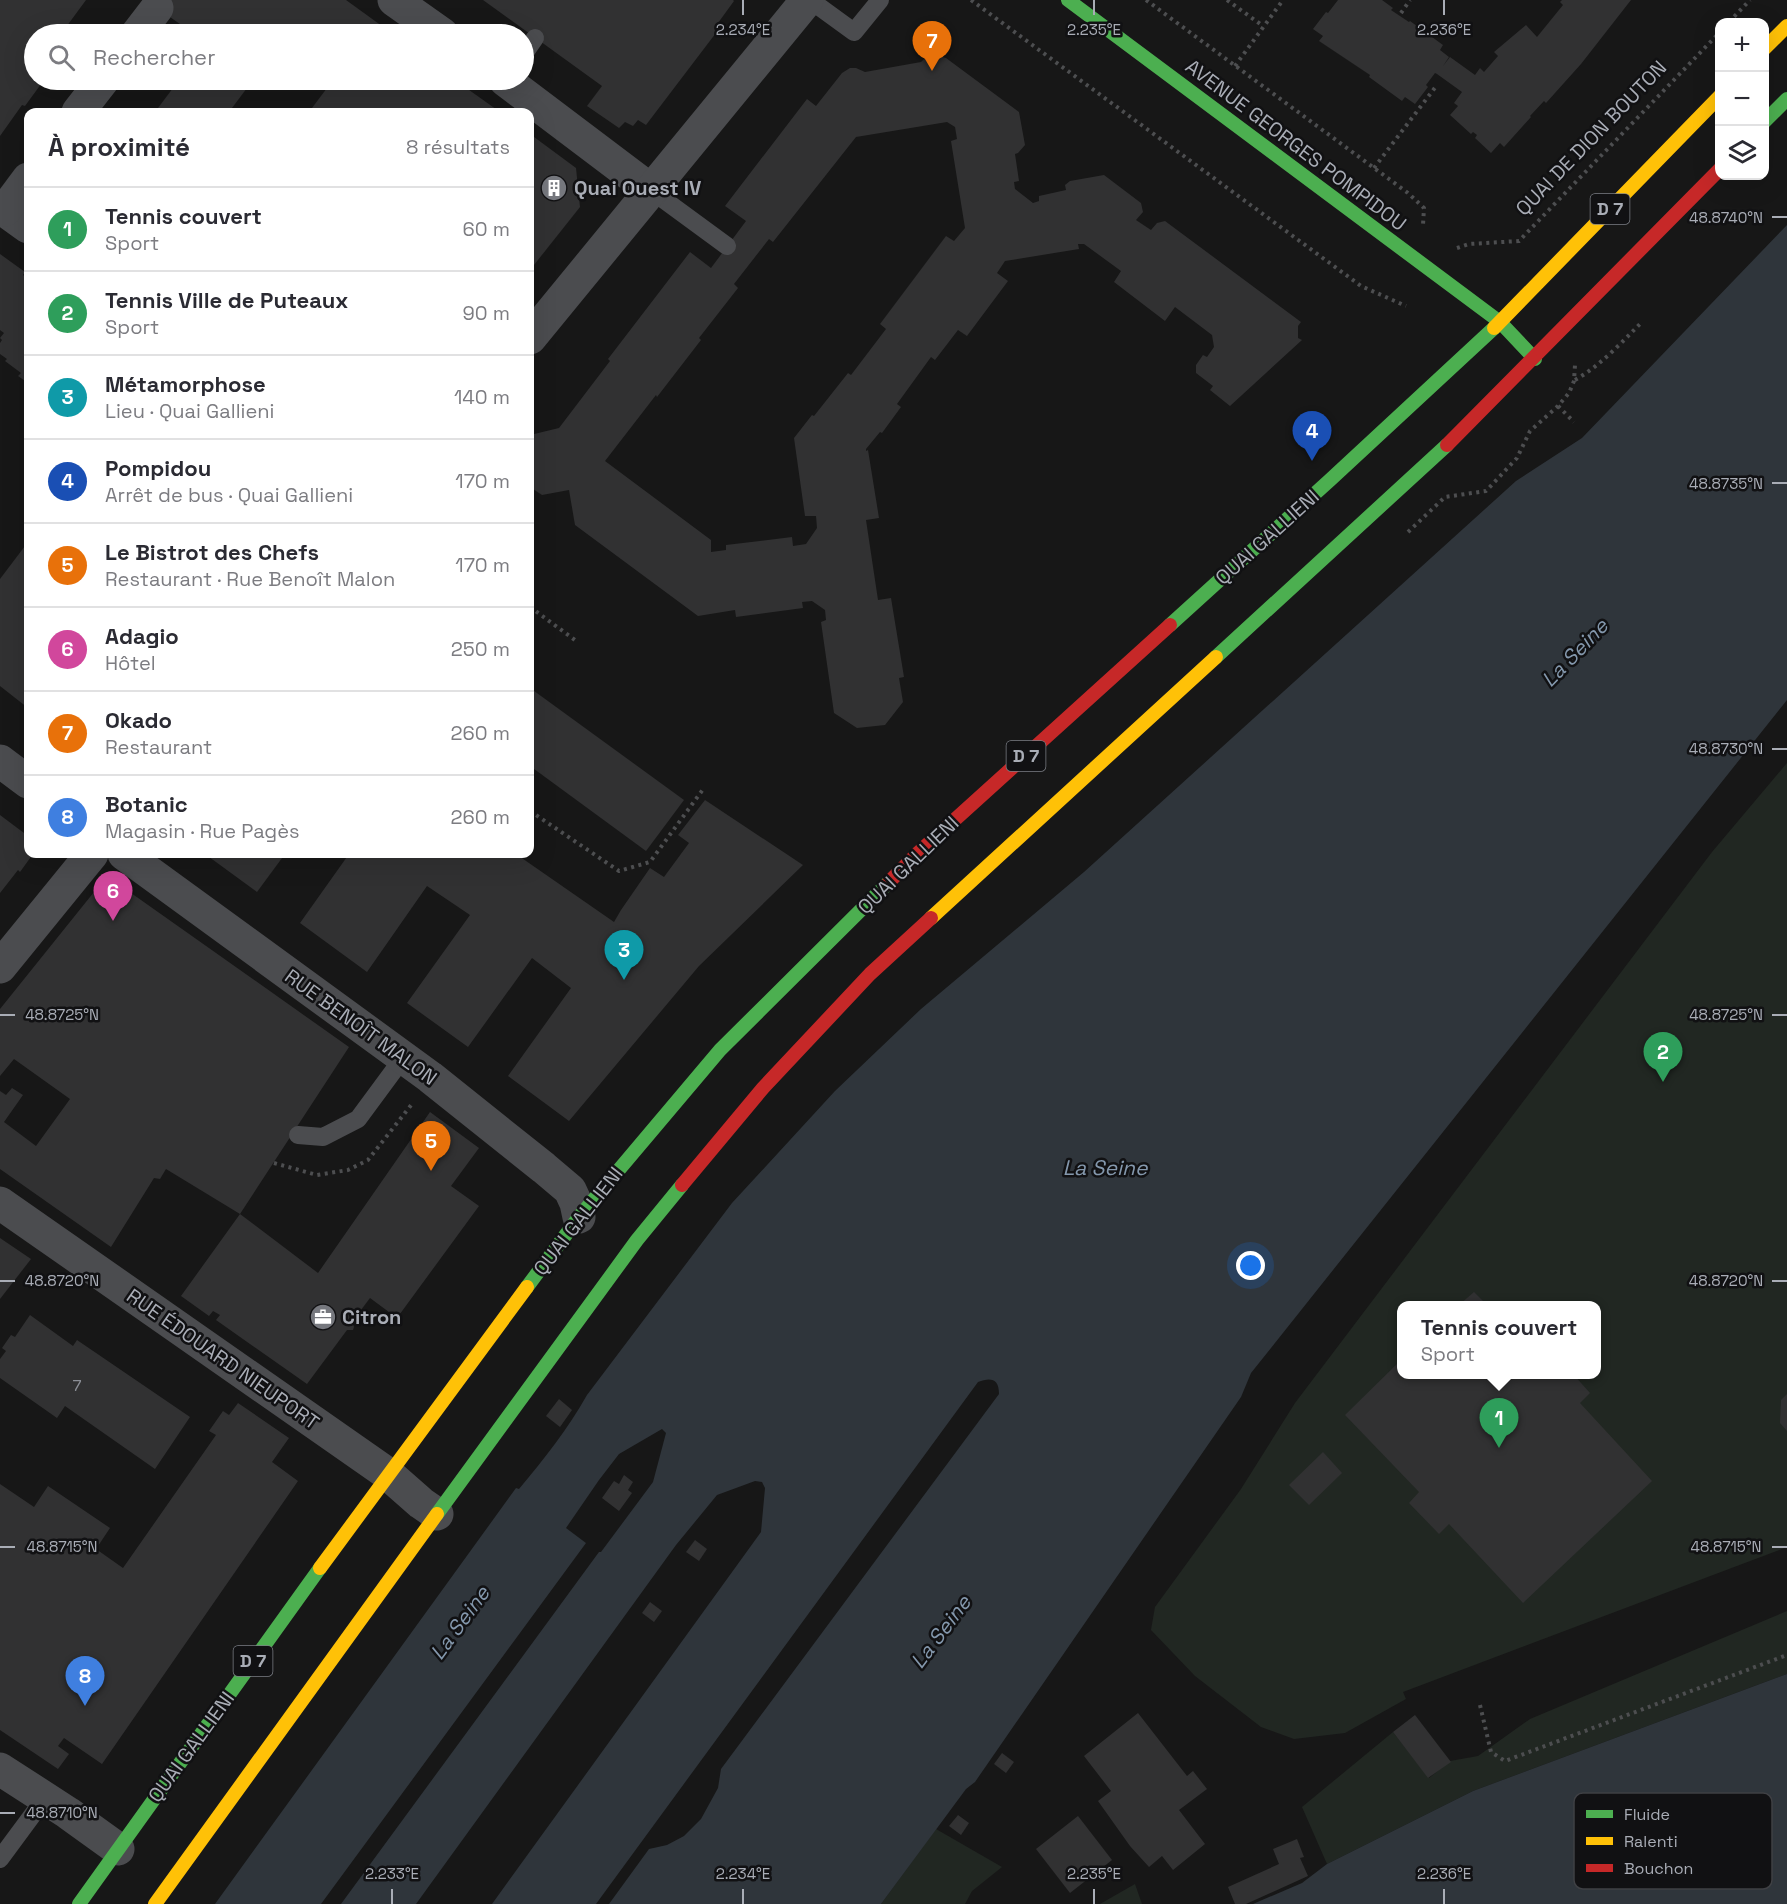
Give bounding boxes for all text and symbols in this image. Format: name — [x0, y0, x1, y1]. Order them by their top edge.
map controls — [1715, 18, 1769, 180]
button: + — [1715, 18, 1769, 72]
text: 2.234°E — [716, 20, 770, 39]
text: 2.235°E — [1067, 20, 1121, 39]
text: 2.236°E — [1417, 20, 1471, 39]
pin: 7 — [912, 22, 952, 71]
search box — [24, 24, 534, 90]
icon: search — [45, 41, 78, 74]
text: Rechercher — [93, 43, 215, 71]
street label: AVENUE GEORGES POMPIDOU — [1180, 53, 1412, 237]
street label: QUAI DE DION BOUTON — [1510, 55, 1672, 221]
button: − — [1715, 72, 1769, 126]
button: layers — [1715, 126, 1769, 180]
text: À proximité — [48, 130, 190, 164]
text: 8 résultats — [406, 134, 510, 160]
building icon: Quai Ouest IV — [539, 173, 569, 203]
place label: Quai Ouest IV — [574, 175, 701, 201]
road number: D 7 — [1590, 194, 1630, 224]
text: Tennis couvert — [105, 202, 262, 230]
text: 48.8740°N — [1689, 208, 1763, 227]
text: 1 — [63, 216, 72, 242]
text: 60 m — [463, 216, 510, 242]
text: Sport — [105, 230, 159, 256]
text: Tennis Ville de Puteaux — [105, 286, 348, 314]
text: 2 — [62, 300, 73, 326]
text: 90 m — [463, 300, 510, 326]
text: Sport — [105, 314, 159, 340]
text: Métamorphose — [105, 370, 266, 398]
text: 3 — [61, 384, 74, 410]
text: 140 m — [454, 384, 510, 410]
text: Lieu · Quai Gallieni — [105, 398, 274, 424]
pin: 4 — [1292, 412, 1332, 461]
text: Pompidou — [105, 454, 211, 482]
text: 4 — [61, 468, 74, 494]
text: 170 m — [455, 468, 510, 494]
text: 48.8735°N — [1689, 474, 1763, 493]
text: Arrêt de bus · Quai Gallieni — [105, 482, 353, 508]
street label: QUAI GALLIENI — [1210, 484, 1324, 590]
text: Le Bistrot des Chefs — [105, 538, 319, 566]
text: 5 — [62, 552, 74, 578]
text: 170 m — [455, 552, 510, 578]
text: Restaurant · Rue Benoît Malon — [105, 566, 395, 592]
water label: La Seine — [1536, 612, 1615, 692]
text: Adagio — [105, 622, 179, 650]
text: 6 — [61, 636, 74, 662]
text: 250 m — [451, 636, 510, 662]
text: Hôtel — [105, 650, 156, 676]
text: Okado — [105, 706, 172, 734]
text: 7 — [62, 720, 73, 746]
text: 260 m — [451, 720, 510, 746]
text: Restaurant — [105, 734, 212, 760]
text: 48.8730°N — [1689, 739, 1763, 758]
road number: D 7 — [1006, 741, 1046, 771]
text: Botanic — [105, 790, 188, 818]
text: 8 — [62, 804, 74, 830]
text: 260 m — [451, 804, 510, 830]
street label: QUAI GALLIENI — [852, 810, 964, 920]
text: Magasin · Rue Pagès — [105, 818, 300, 844]
pin: 6 — [94, 872, 132, 921]
pin: 3 — [604, 930, 644, 980]
street label: RUE BENOÎT MALON — [280, 963, 442, 1091]
text: 48.8725°N — [25, 1005, 99, 1024]
text: 48.8725°N — [1689, 1005, 1763, 1024]
pin: 2 — [1644, 1032, 1682, 1082]
pin: 5 — [412, 1122, 450, 1171]
water label: La Seine — [1063, 1154, 1149, 1181]
street label: QUAI GALLIENI — [527, 1161, 629, 1281]
your location — [1236, 1251, 1265, 1280]
text: 48.8720°N — [25, 1271, 99, 1290]
text: 48.8720°N — [1689, 1271, 1763, 1290]
street label: RUE ÉDOUARD NIEUPORT — [122, 1283, 325, 1436]
popup — [1397, 1301, 1601, 1379]
office icon: Citron — [308, 1302, 338, 1332]
place label: Citron — [342, 1304, 401, 1330]
text: Tennis couvert — [1421, 1313, 1577, 1341]
text: Sport — [1421, 1341, 1475, 1367]
house number: 7 — [72, 1375, 82, 1396]
pin: 1 — [1480, 1398, 1518, 1448]
text: 48.8715°N — [27, 1537, 97, 1556]
text: 48.8715°N — [1691, 1537, 1761, 1556]
water label: La Seine — [424, 1579, 496, 1665]
water label: La Seine — [904, 1589, 978, 1674]
road number: D 7 — [234, 1646, 272, 1676]
pin: 8 — [66, 1656, 104, 1706]
street label: QUAI GALLIENI — [142, 1686, 240, 1808]
legend — [1574, 1793, 1772, 1889]
text: 48.8710°N — [26, 1803, 98, 1822]
text: Fluide — [1624, 1804, 1670, 1825]
text: Ralenti — [1624, 1831, 1678, 1852]
text: Bouchon — [1624, 1858, 1693, 1879]
text: 2.233°E — [365, 1864, 419, 1883]
text: 2.234°E — [716, 1864, 770, 1883]
text: 2.235°E — [1067, 1864, 1121, 1883]
text: 2.236°E — [1417, 1864, 1471, 1883]

